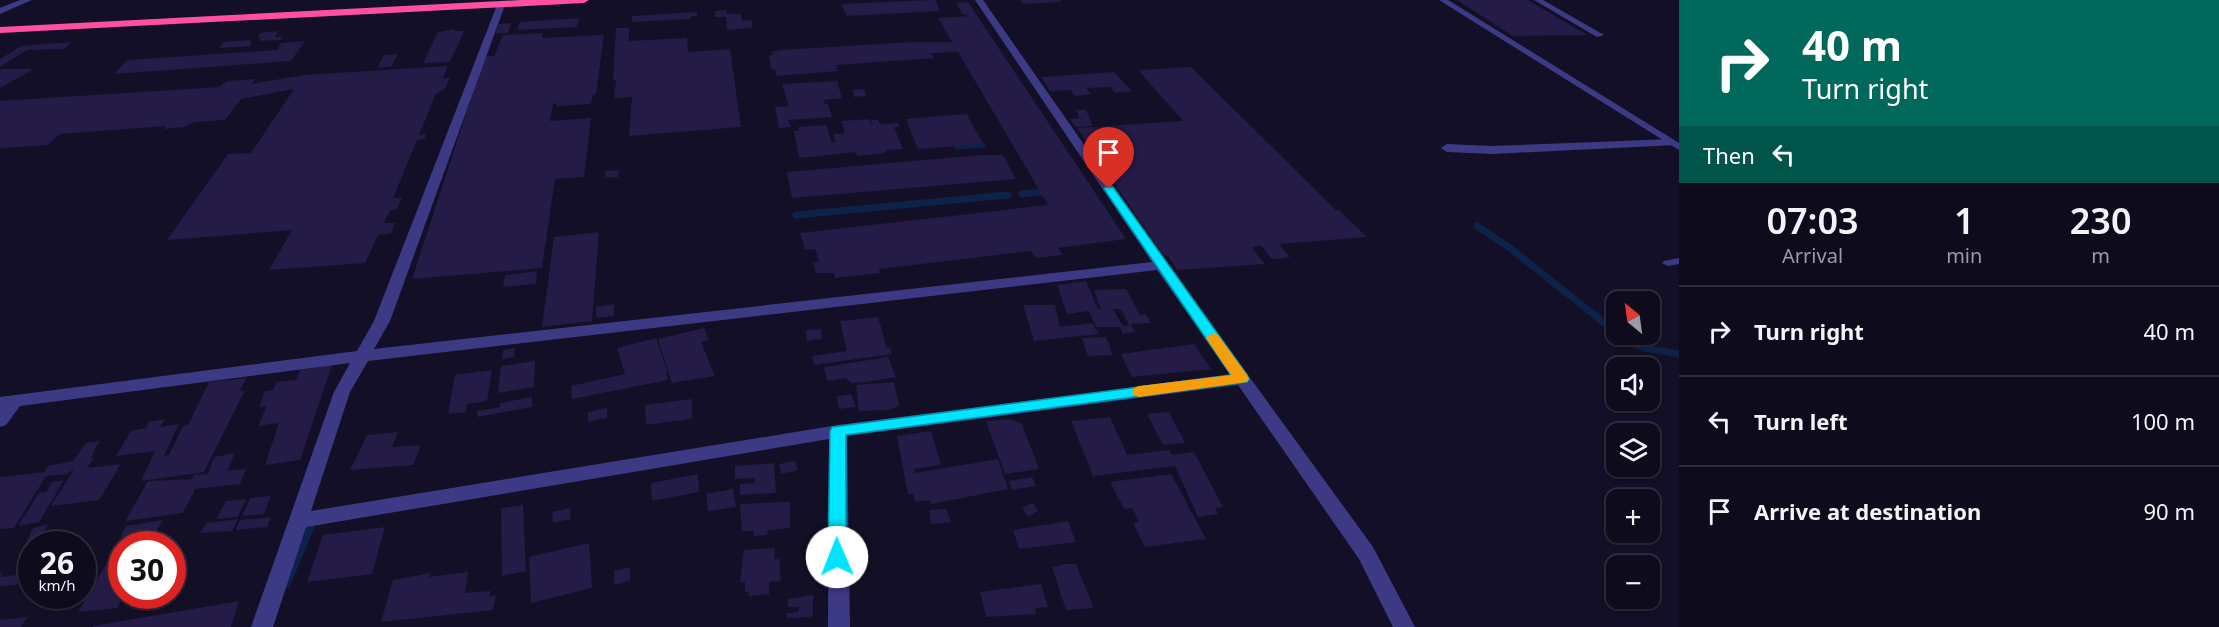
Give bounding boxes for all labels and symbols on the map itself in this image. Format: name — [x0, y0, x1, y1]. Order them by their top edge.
pin — [1083, 127, 1134, 189]
north arrow — [1606, 291, 1660, 345]
position arrow — [805, 525, 869, 589]
speed limit sign: 30 — [108, 531, 186, 609]

